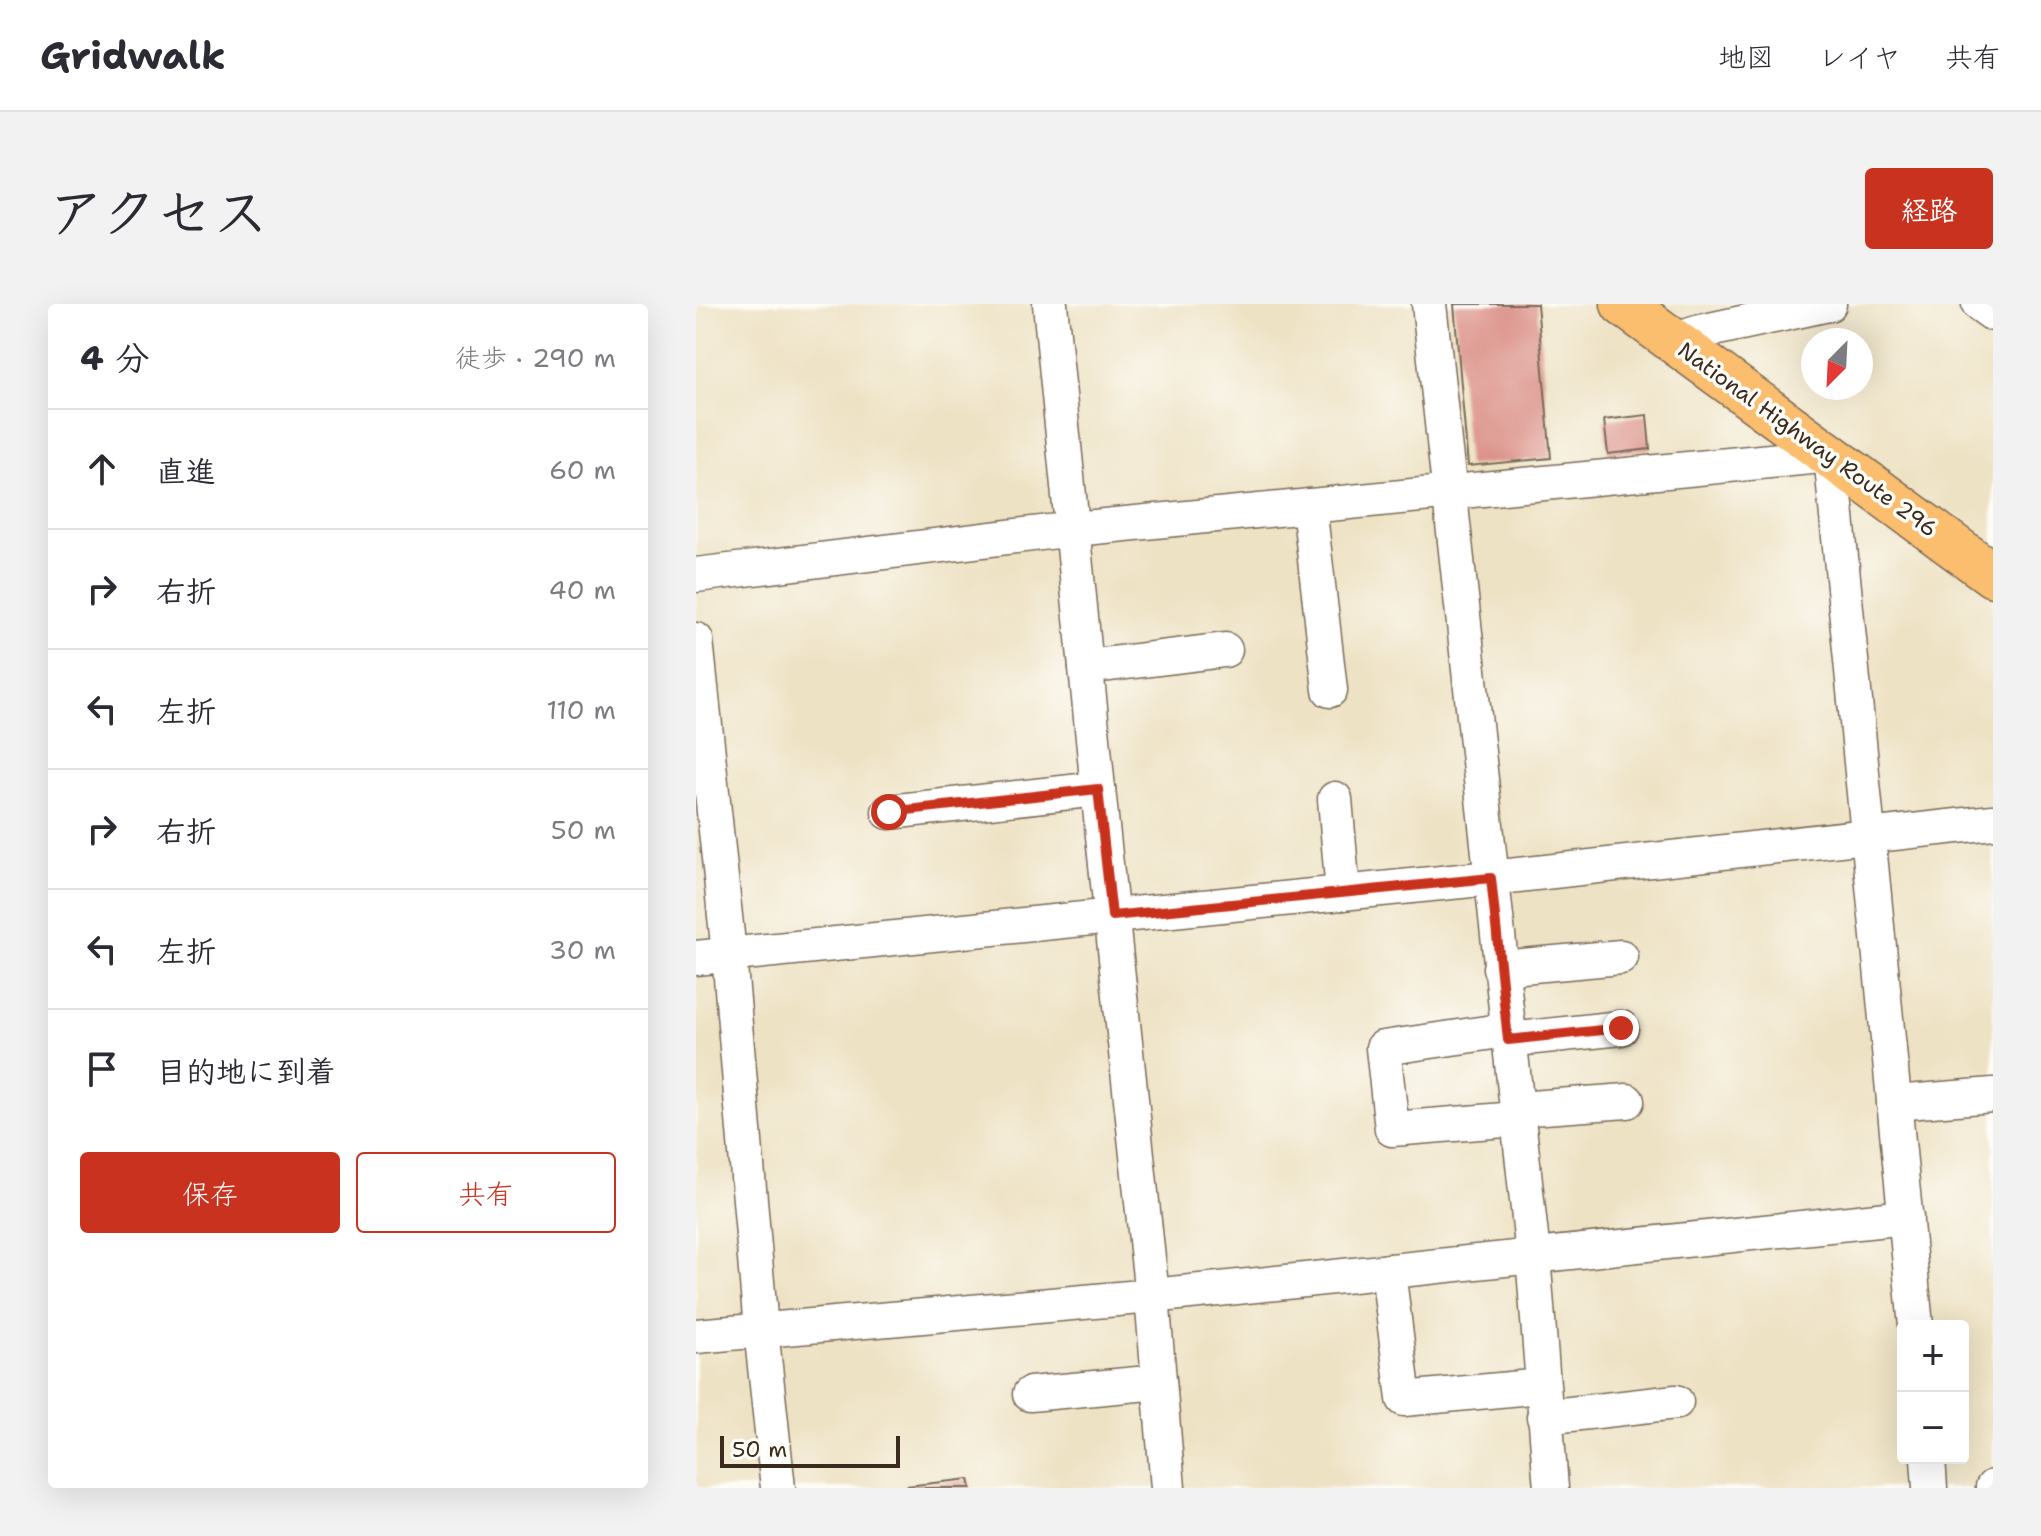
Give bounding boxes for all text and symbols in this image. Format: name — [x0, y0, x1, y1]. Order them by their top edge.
text: Gridwalk — [40, 30, 226, 81]
text: 地図 — [1718, 38, 1774, 76]
text: レイヤ — [1818, 38, 1901, 76]
text: 共有 — [1945, 38, 2001, 76]
button: 経路 — [1865, 168, 1993, 249]
text: アクセス — [48, 175, 269, 250]
north arrow — [1801, 328, 1873, 400]
text: 4 分 — [80, 335, 150, 381]
street label: National Highway Route 296 — [1672, 335, 1943, 543]
text: 徒歩 · 290 m — [455, 340, 616, 375]
icon: ahead — [80, 447, 124, 491]
text: 直進 — [156, 451, 216, 492]
text: 60 m — [549, 452, 616, 487]
icon: right — [80, 567, 124, 611]
text: 右折 — [156, 571, 216, 612]
text: 40 m — [549, 572, 616, 607]
icon: left — [80, 687, 124, 731]
text: 左折 — [156, 691, 216, 732]
text: 110 m — [546, 692, 616, 727]
route start — [871, 794, 907, 830]
icon: right — [80, 807, 124, 851]
text: 右折 — [156, 811, 216, 852]
text: 50 m — [551, 812, 616, 847]
icon: left — [80, 927, 124, 971]
text: 左折 — [156, 931, 216, 972]
text: 30 m — [549, 932, 616, 967]
route end — [1603, 1010, 1639, 1046]
icon: arrive — [80, 1047, 124, 1091]
text: 目的地に到着 — [156, 1051, 336, 1092]
button: 保存 — [80, 1152, 340, 1233]
button: 共有 — [356, 1152, 616, 1233]
map controls — [1897, 1320, 1969, 1464]
button: + — [1897, 1320, 1969, 1392]
button: − — [1897, 1392, 1969, 1464]
scale bar — [720, 1432, 900, 1468]
text: 50 m — [732, 1435, 787, 1464]

